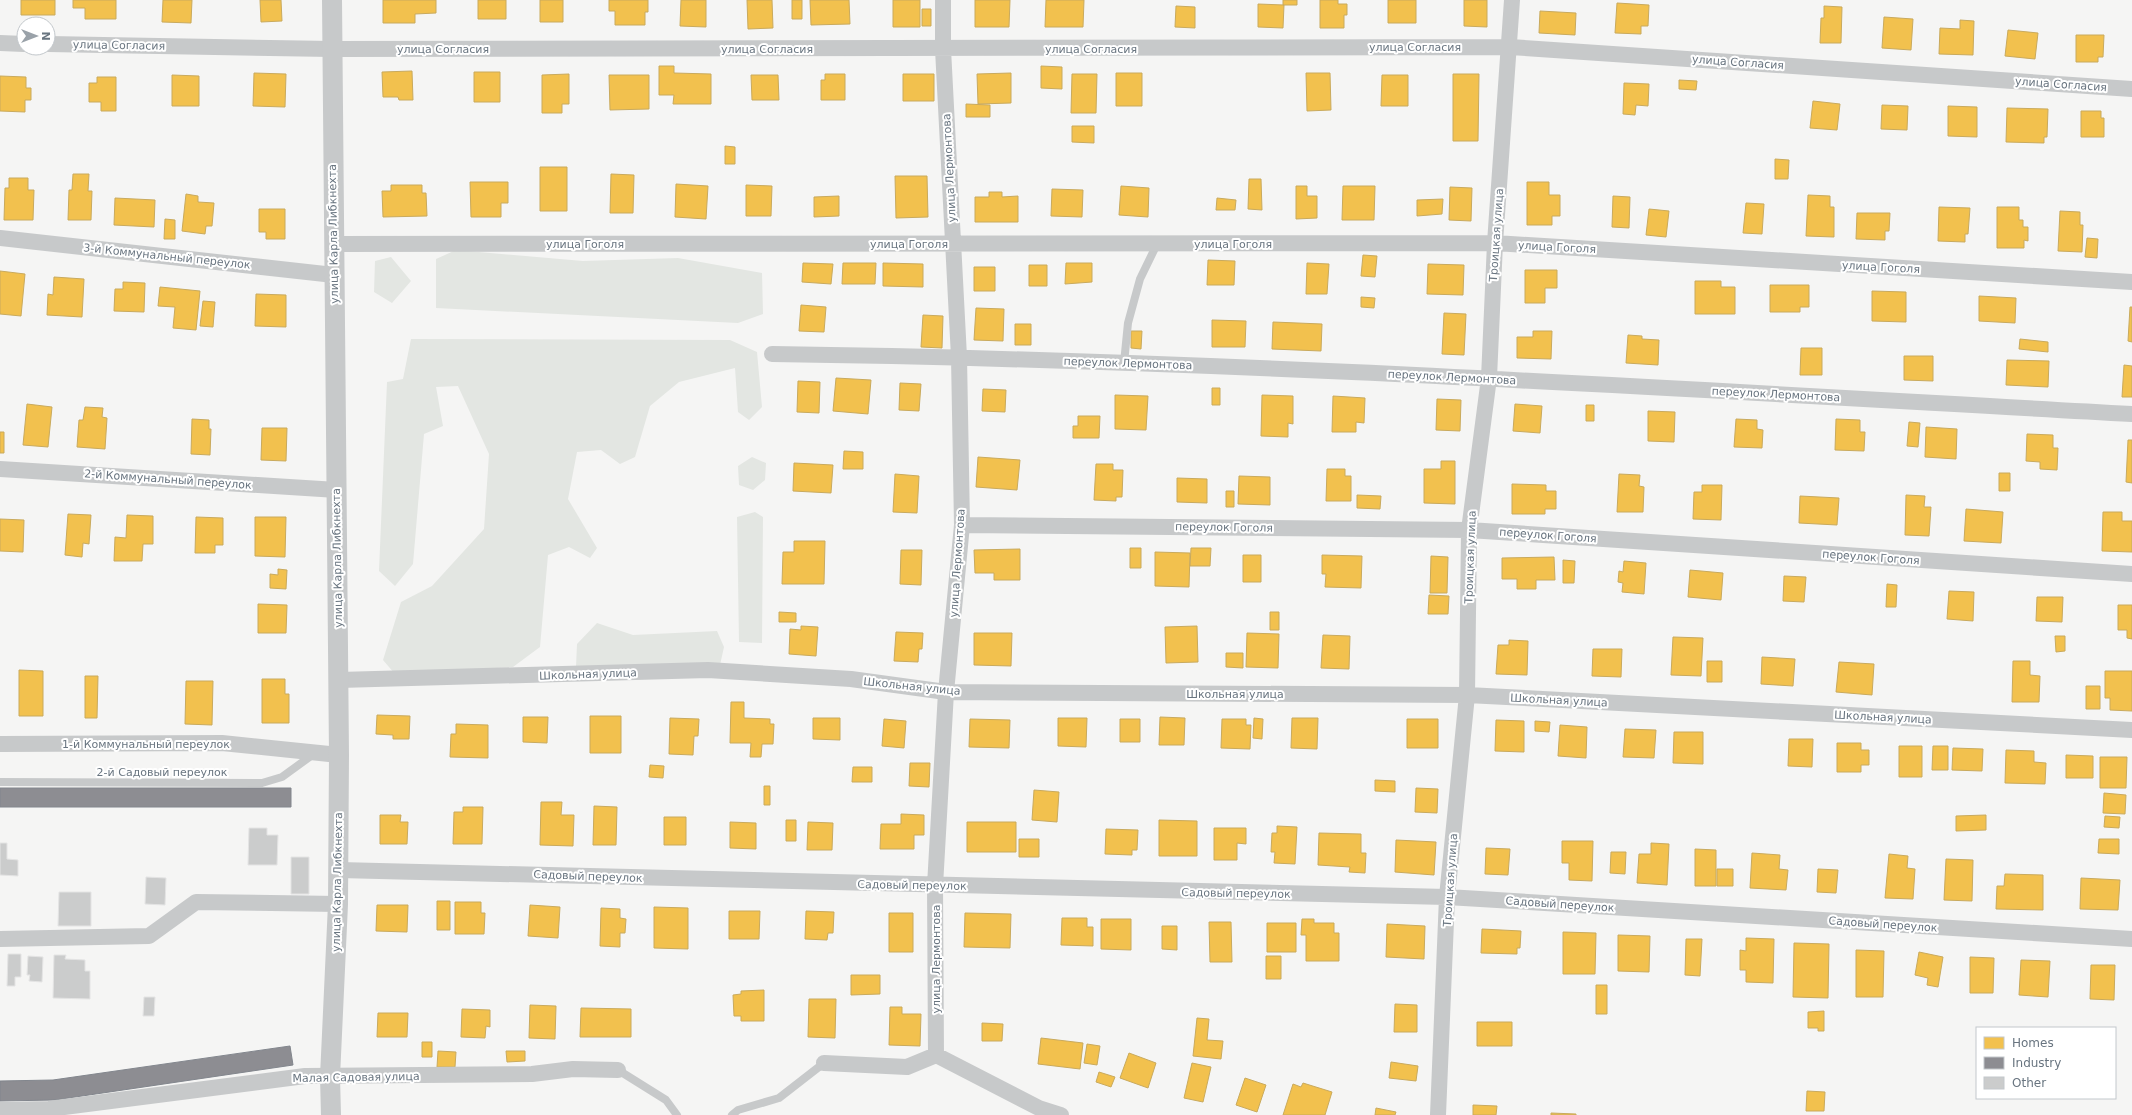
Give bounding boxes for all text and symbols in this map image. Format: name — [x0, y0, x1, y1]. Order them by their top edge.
north arrow — [16, 16, 56, 56]
text: N — [39, 31, 52, 41]
street label: улица Согласия — [73, 38, 165, 53]
street label: улица Согласия — [1369, 41, 1461, 54]
street label: улица Согласия — [397, 43, 489, 56]
street label: улица Согласия — [721, 43, 813, 56]
street label: улица Согласия — [1045, 43, 1137, 56]
street label: улица Согласия — [1692, 53, 1784, 72]
street label: улица Согласия — [2015, 75, 2107, 94]
street label: улица Лермонтова — [940, 113, 959, 223]
street label: улица Карла Либкнехта — [326, 164, 341, 304]
street label: Троицкая улица — [1487, 188, 1506, 283]
street label: улица Гоголя — [546, 238, 624, 251]
street label: улица Гоголя — [870, 238, 948, 251]
street label: улица Гоголя — [1194, 238, 1272, 251]
street label: улица Гоголя — [1518, 239, 1596, 256]
street label: 3-й Коммунальный переулок — [83, 241, 251, 272]
street label: улица Гоголя — [1842, 259, 1920, 276]
street label: переулок Лермонтова — [1063, 355, 1193, 372]
street label: переулок Лермонтова — [1387, 368, 1517, 387]
street label: переулок Лермонтова — [1711, 385, 1841, 404]
street label: 2-й Коммунальный переулок — [84, 467, 252, 492]
street label: улица Карла Либкнехта — [330, 488, 345, 628]
street label: улица Лермонтова — [947, 508, 968, 618]
street label: Троицкая улица — [1462, 510, 1479, 605]
street label: переулок Гоголя — [1175, 520, 1273, 535]
street label: переулок Гоголя — [1499, 526, 1597, 545]
street label: переулок Гоголя — [1822, 548, 1920, 567]
street label: Школьная улица — [539, 666, 637, 683]
street label: Школьная улица — [863, 675, 961, 698]
street label: Школьная улица — [1186, 688, 1284, 701]
street label: Школьная улица — [1510, 691, 1608, 710]
street label: Школьная улица — [1834, 708, 1932, 727]
street label: 1-й Коммунальный переулок — [62, 738, 230, 751]
street label: 2-й Садовый переулок — [97, 766, 228, 779]
street label: улица Карла Либкнехта — [330, 812, 345, 952]
street label: Троицкая улица — [1441, 833, 1460, 928]
street label: Садовый переулок — [533, 868, 643, 885]
street label: Садовый переулок — [857, 878, 967, 893]
street label: Садовый переулок — [1181, 886, 1291, 901]
street label: Садовый переулок — [1505, 894, 1615, 915]
street label: улица Лермонтова — [930, 904, 943, 1014]
street label: Садовый переулок — [1828, 914, 1938, 935]
legend — [1976, 1027, 2116, 1099]
text: Homes — [2012, 1036, 2054, 1050]
text: Industry — [2012, 1056, 2061, 1070]
street label: Малая Садовая улица — [292, 1070, 420, 1085]
text: Other — [2012, 1076, 2046, 1090]

